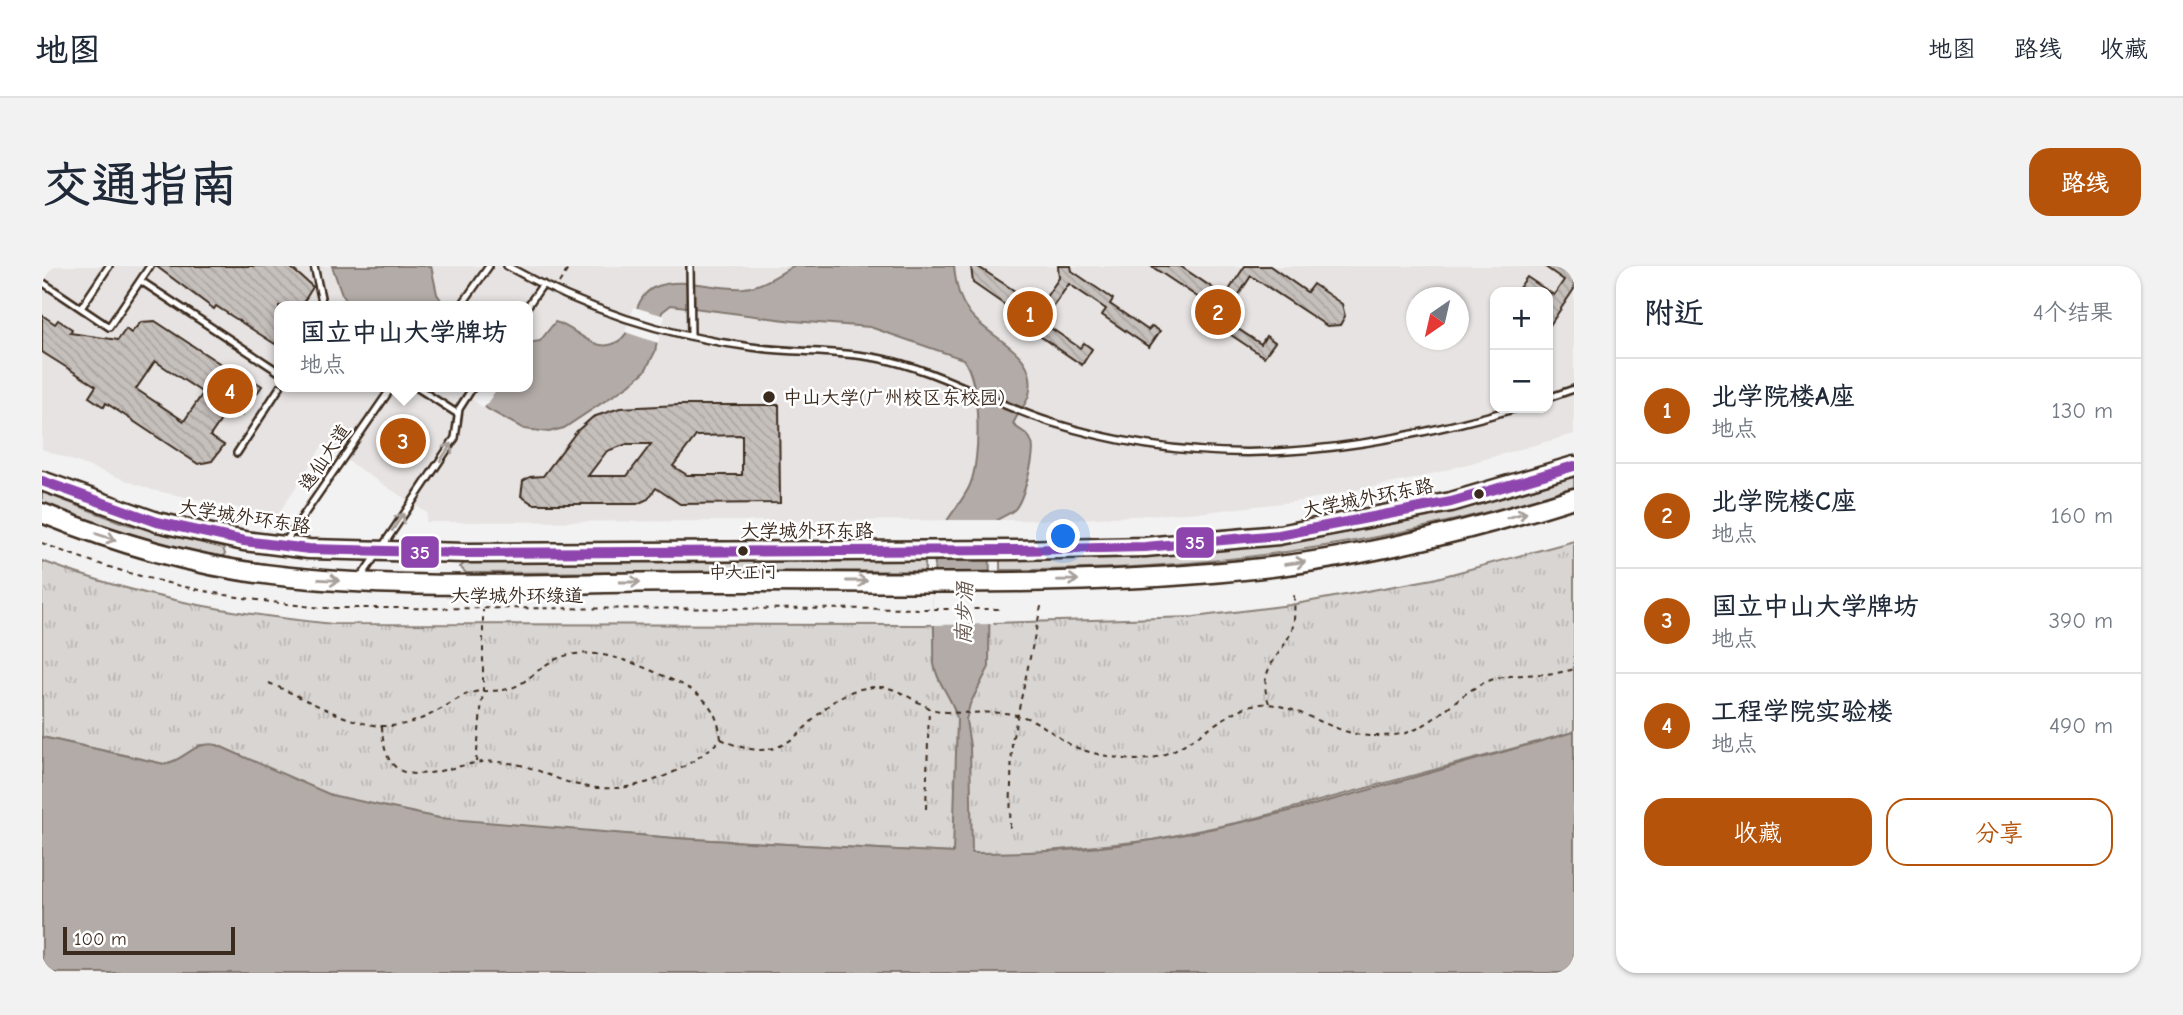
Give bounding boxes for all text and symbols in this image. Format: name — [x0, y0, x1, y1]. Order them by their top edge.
text: 地图 — [35, 31, 101, 69]
text: 地图 — [1928, 35, 1976, 63]
text: 路线 — [2014, 35, 2062, 63]
text: 收藏 — [2100, 35, 2148, 63]
button: 路线 — [2029, 148, 2141, 216]
text: 交通指南 — [42, 157, 238, 213]
pin: 2 — [1195, 286, 1241, 338]
north arrow — [1406, 287, 1469, 350]
map controls — [1490, 287, 1553, 413]
button: + — [1490, 287, 1553, 350]
pin: 1 — [1007, 288, 1053, 340]
text: 附近 — [1644, 296, 1704, 331]
text: 4个结果 — [2033, 299, 2113, 326]
popup — [274, 301, 533, 392]
text: 国立中山大学牌坊 — [299, 318, 508, 348]
button: − — [1490, 350, 1553, 413]
text: 地点 — [299, 351, 345, 378]
pin: 4 — [207, 365, 253, 417]
text: 北学院楼A座 — [1711, 382, 1855, 412]
place label: 中山大学(广州校区东校园) — [783, 387, 1005, 409]
marker: 中山大学(广州校区东校园) — [761, 389, 777, 405]
text: 1 — [1662, 397, 1672, 424]
text: 130 m — [2052, 397, 2113, 424]
pin: 3 — [380, 415, 426, 467]
text: 地点 — [1711, 415, 1757, 442]
street label: 逸仙大道 — [294, 420, 355, 495]
one-way arrow — [439, 443, 453, 462]
street label: 大学城外环东路 — [1301, 474, 1436, 521]
unlabelled marker — [1472, 487, 1486, 501]
text: 北学院楼C座 — [1711, 487, 1857, 517]
street label: 大学城外环东路 — [177, 496, 312, 538]
text: 2 — [1661, 502, 1673, 529]
text: 160 m — [2051, 502, 2113, 529]
one-way arrow — [1505, 508, 1528, 521]
one-way arrow — [391, 513, 406, 532]
your location — [1046, 519, 1080, 553]
street label: 大学城外环东路 — [740, 520, 874, 542]
text: 地点 — [1711, 520, 1757, 547]
line badge: 35 — [1175, 526, 1215, 559]
one-way arrow — [95, 531, 117, 544]
text: 35 — [1185, 532, 1205, 554]
line badge: 35 — [400, 535, 440, 569]
text: 35 — [410, 542, 430, 564]
marker: 中大正门 — [736, 544, 750, 558]
one-way arrow — [1283, 557, 1306, 570]
place label: 中大正门 — [709, 563, 777, 582]
one-way arrow — [317, 574, 340, 587]
one-way arrow — [845, 574, 868, 588]
one-way arrow — [1057, 574, 1080, 587]
one-way arrow — [618, 575, 641, 589]
water label: 南步涌 — [951, 580, 977, 645]
street label: 大学城外环绿道 — [450, 585, 584, 607]
text: 国立中山大学牌坊 — [1711, 592, 1919, 622]
text: 3 — [1661, 607, 1673, 634]
text: 390 m — [2048, 607, 2113, 634]
text: 地点 — [1711, 625, 1757, 652]
text: 工程学院实验楼 — [1711, 697, 1893, 727]
text: 4 — [1662, 712, 1672, 739]
text: 490 m — [2049, 712, 2113, 739]
text: 地点 — [1711, 730, 1757, 757]
button: 收藏 — [1644, 798, 1872, 866]
button: 分享 — [1886, 798, 2113, 866]
scale bar — [63, 924, 234, 956]
text: 100 m — [74, 928, 127, 950]

